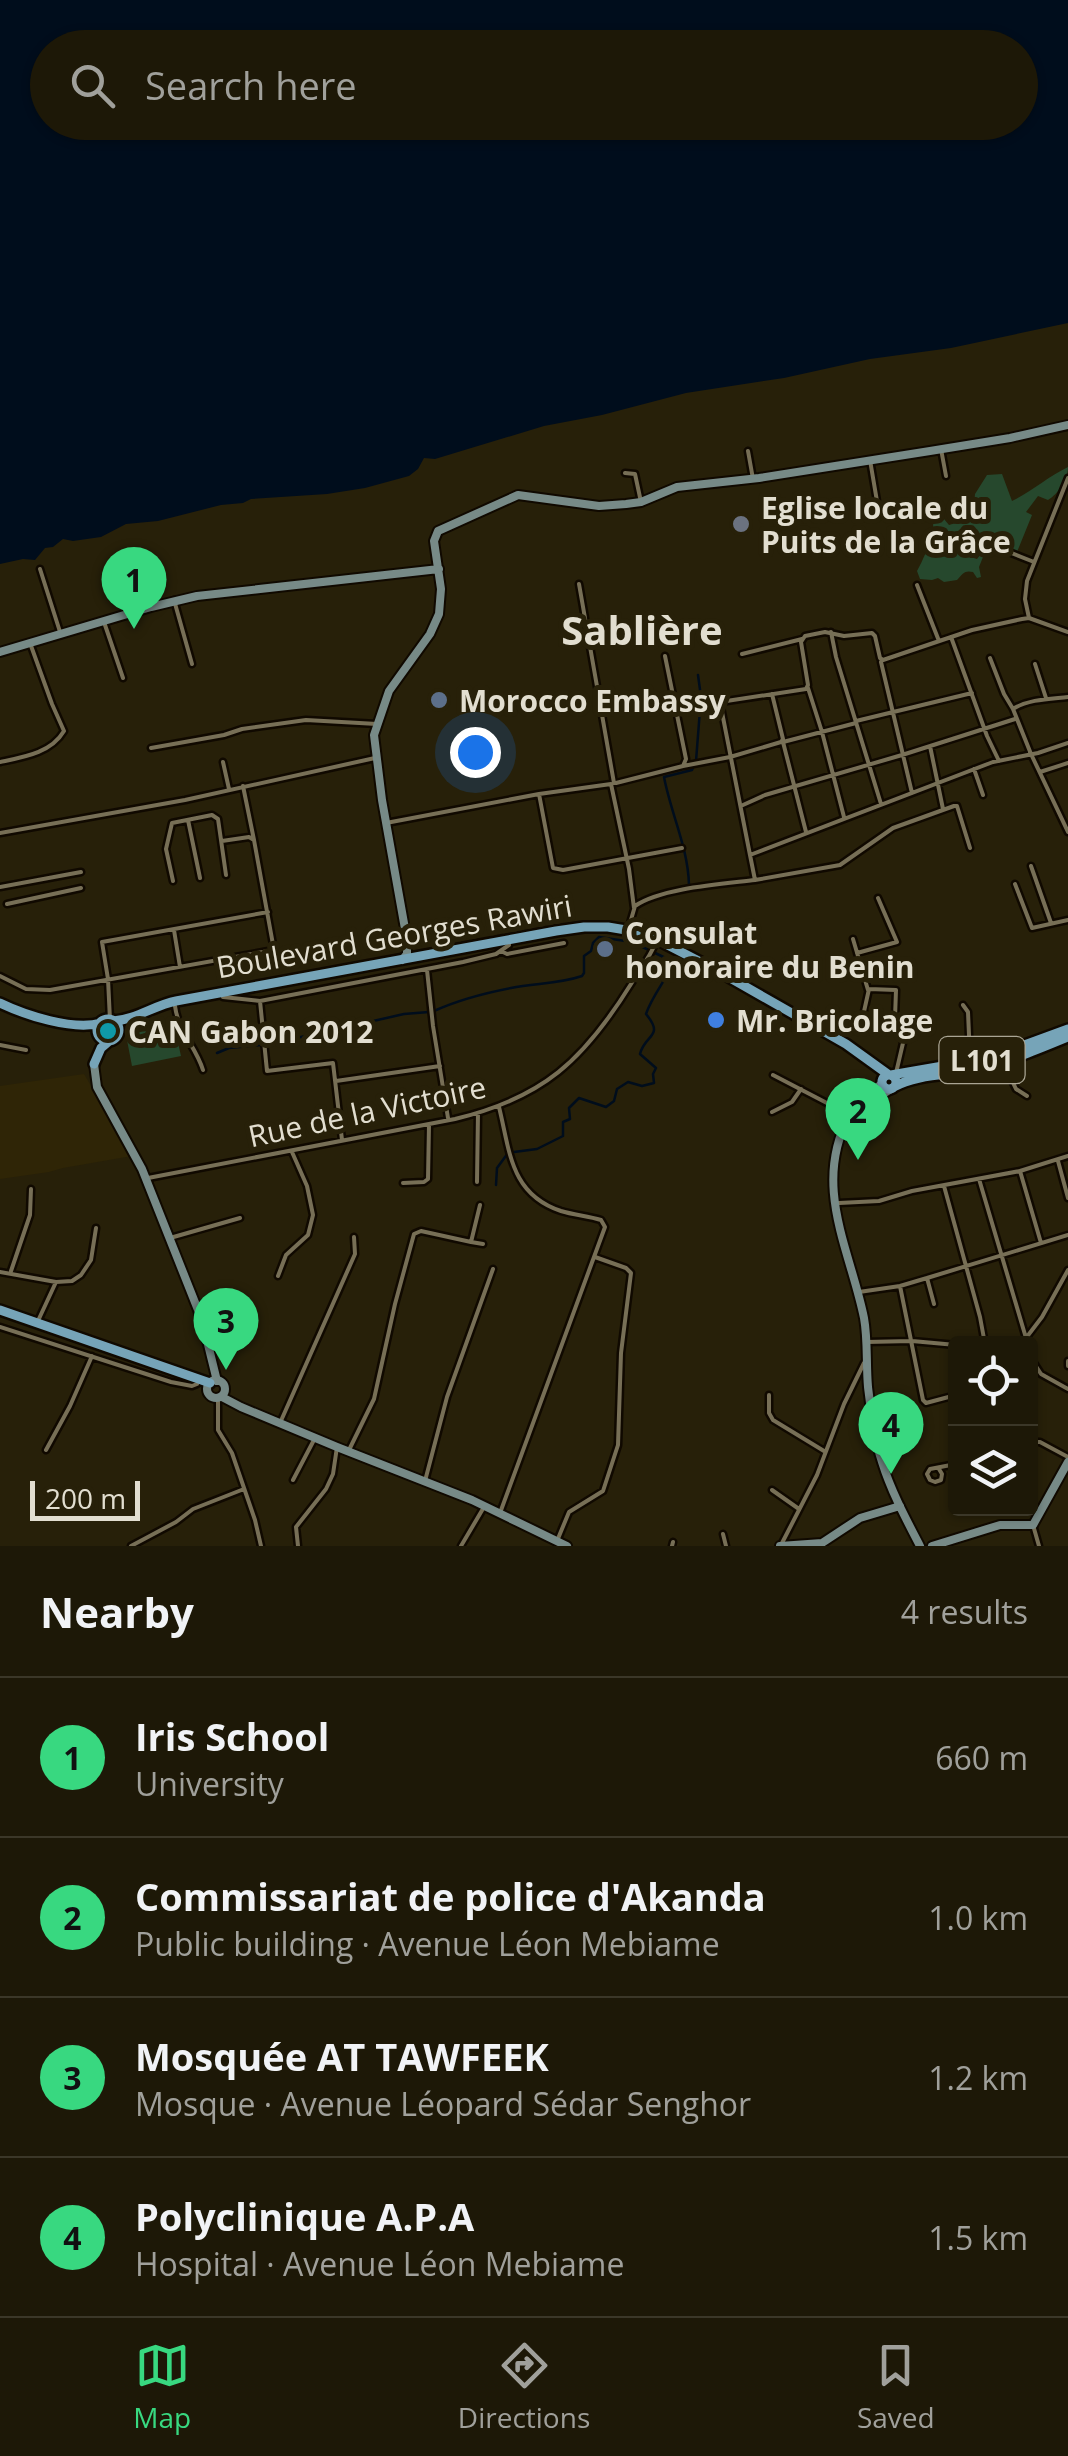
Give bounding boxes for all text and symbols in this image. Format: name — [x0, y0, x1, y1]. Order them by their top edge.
search box — [30, 30, 1038, 140]
icon: search — [65, 58, 120, 113]
text: Search here — [145, 59, 357, 111]
place label: Eglise locale du Puits de la Grâce — [761, 487, 1011, 562]
marker: Eglise locale du Puits de la Grâce — [730, 513, 752, 535]
pin: 1 — [102, 546, 166, 629]
district label: Sablière — [561, 602, 723, 657]
place label: Morocco Embassy — [459, 680, 726, 721]
marker: Morocco Embassy — [428, 689, 450, 711]
your location — [450, 727, 501, 778]
street label: Boulevard Georges Rawiri — [213, 885, 575, 987]
place label: Consulat honoraire du Benin — [625, 912, 915, 987]
marker: Consulat honoraire du Benin — [594, 938, 616, 960]
place label: Mr. Bricolage — [736, 1000, 933, 1041]
marker: Mr. Bricolage — [705, 1009, 727, 1031]
place label: CAN Gabon 2012 — [128, 1011, 374, 1052]
marker: CAN Gabon 2012 — [97, 1020, 119, 1042]
road number: L101 — [940, 1037, 1024, 1083]
street label: Rue de la Victoire — [244, 1066, 490, 1156]
pin: 2 — [826, 1078, 890, 1160]
pin: 3 — [194, 1288, 258, 1370]
map controls — [948, 1336, 1038, 1516]
button: locate — [948, 1336, 1038, 1426]
pin: 4 — [858, 1392, 924, 1474]
button: layers — [948, 1426, 1038, 1516]
scale bar — [30, 1476, 140, 1520]
text: 200 m — [45, 1479, 126, 1517]
text: Nearby — [40, 1583, 194, 1640]
text: 4 results — [901, 1590, 1028, 1633]
text: Iris School — [135, 1710, 329, 1762]
text: 1 — [63, 1736, 82, 1779]
text: 660 m — [935, 1736, 1028, 1779]
text: University — [135, 1762, 284, 1805]
text: Commissariat de police d'Akanda — [135, 1870, 766, 1922]
text: 2 — [63, 1896, 82, 1939]
text: 1.0 km — [928, 1896, 1028, 1939]
text: Public building · Avenue Léon Mebiame — [135, 1922, 720, 1965]
text: Mosquée AT TAWFEEK — [135, 2030, 549, 2082]
text: 3 — [63, 2056, 82, 2099]
text: 1.2 km — [928, 2056, 1028, 2099]
text: Mosque · Avenue Léopard Sédar Senghor — [135, 2082, 751, 2125]
text: Polyclinique A.P.A — [135, 2190, 474, 2242]
text: 4 — [63, 2216, 82, 2259]
text: 1.5 km — [928, 2216, 1028, 2259]
text: Hospital · Avenue Léon Mebiame — [135, 2242, 624, 2285]
tab: Map — [133, 2338, 191, 2436]
tab: Directions — [458, 2338, 590, 2436]
tab: Saved — [857, 2338, 935, 2436]

